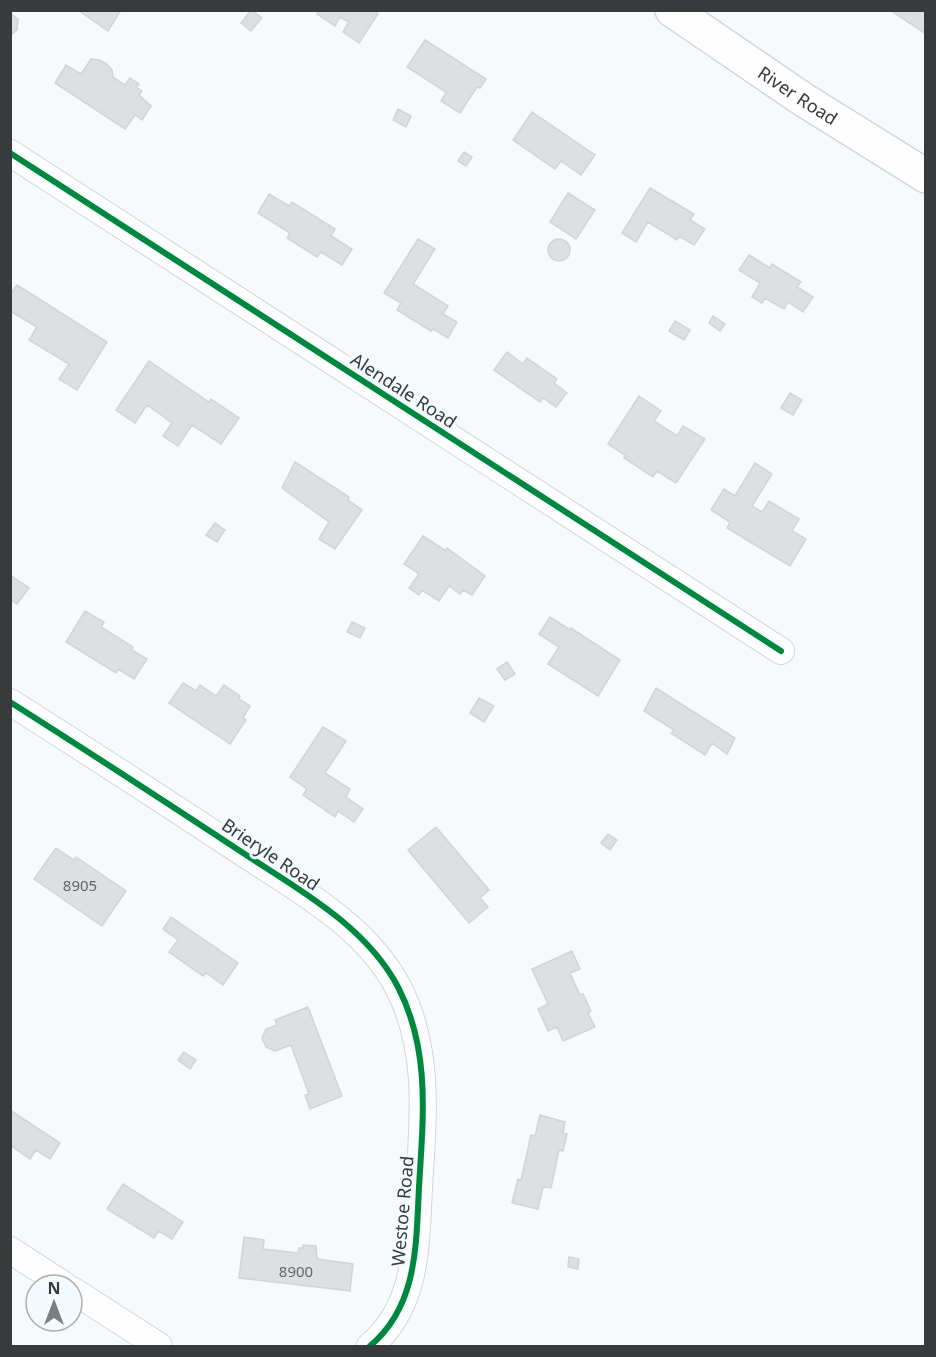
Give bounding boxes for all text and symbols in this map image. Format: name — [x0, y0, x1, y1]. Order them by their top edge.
street label: River Road — [753, 60, 842, 130]
street label: Alendale Road — [347, 347, 461, 433]
street label: Brieryle Road — [217, 812, 325, 896]
house number: 8905 — [63, 875, 97, 895]
street label: Westoe Road — [385, 1155, 419, 1267]
house number: 8900 — [279, 1261, 313, 1281]
north arrow — [24, 1273, 84, 1333]
text: N — [47, 1277, 61, 1299]

